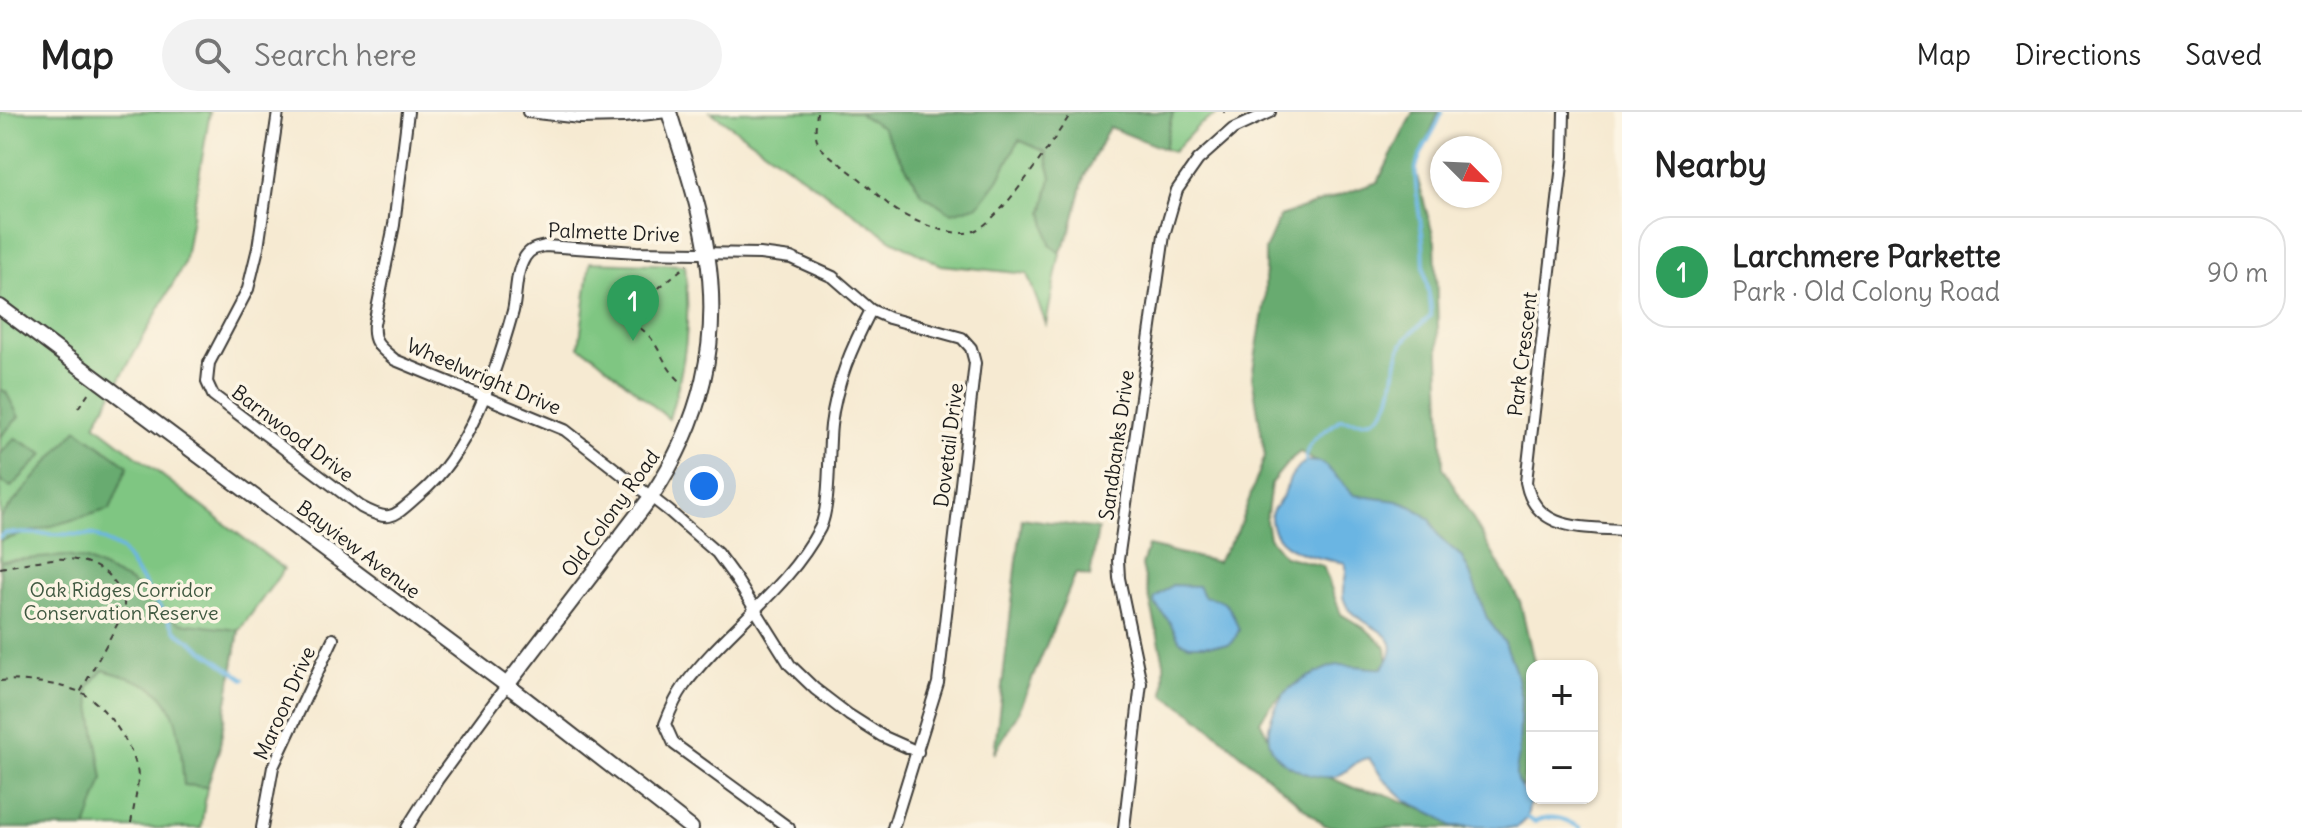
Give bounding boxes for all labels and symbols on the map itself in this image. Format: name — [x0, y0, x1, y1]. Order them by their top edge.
north arrow — [1430, 136, 1502, 208]
street label: Palmette Drive — [548, 217, 680, 247]
pin: 1 — [607, 275, 659, 341]
street label: Park Crescent — [1502, 290, 1542, 418]
street label: Wheelwright Drive — [403, 332, 565, 420]
street label: Sandbanks Drive — [1093, 368, 1139, 522]
street label: Barnwood Drive — [227, 379, 359, 487]
street label: Dovetail Drive — [928, 381, 968, 509]
street label: Old Colony Road — [556, 444, 665, 581]
your location — [684, 466, 724, 506]
street label: Bayview Avenue — [292, 494, 426, 604]
park label: Oak Ridges Corridor Conservation Reserve — [23, 577, 219, 625]
street label: Maroon Drive — [248, 642, 320, 764]

